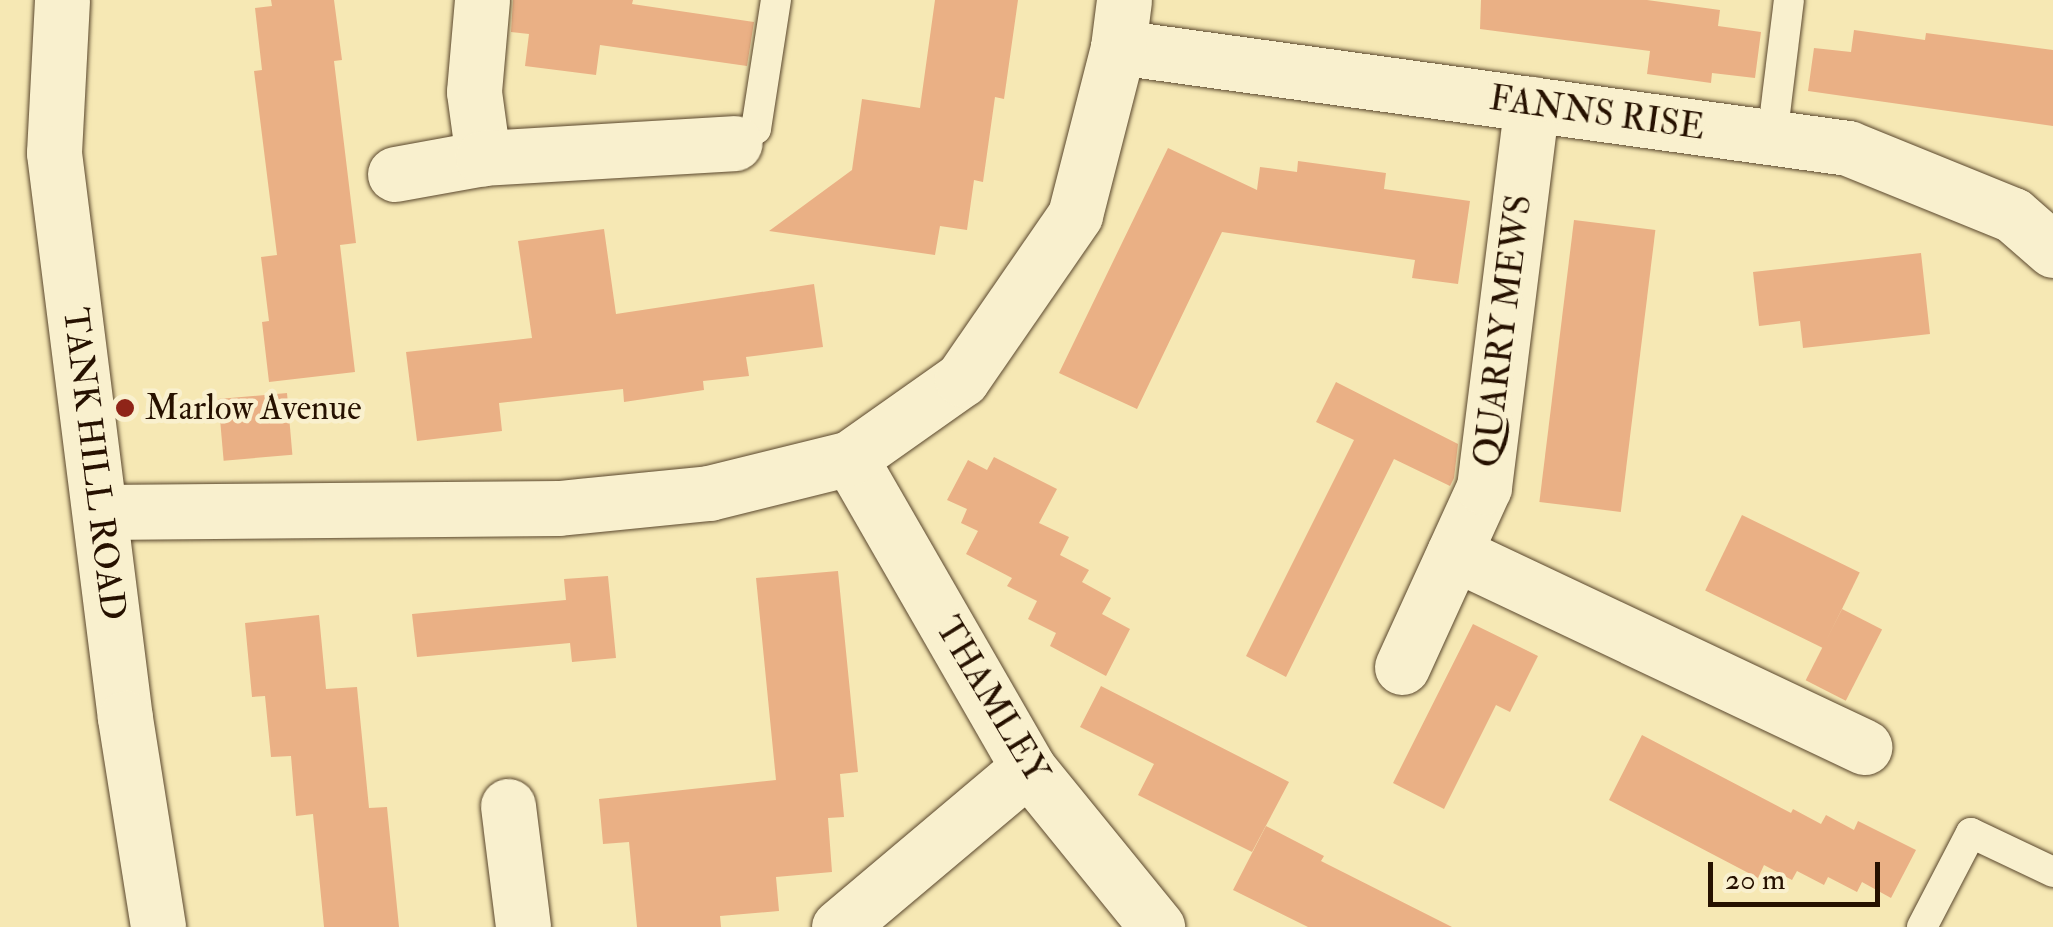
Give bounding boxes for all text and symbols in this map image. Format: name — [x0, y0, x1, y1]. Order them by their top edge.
street label: FANNS RISE — [1487, 77, 1707, 149]
street label: QUARRY MEWS — [1465, 192, 1541, 470]
street label: TANK HILL ROAD — [54, 305, 134, 623]
place label: Marlow Avenue — [145, 387, 362, 429]
marker: Marlow Avenue — [114, 397, 136, 419]
street label: THAMLEY — [926, 610, 1058, 790]
scale bar — [1713, 842, 1886, 904]
text: 20 m — [1725, 861, 1785, 898]

